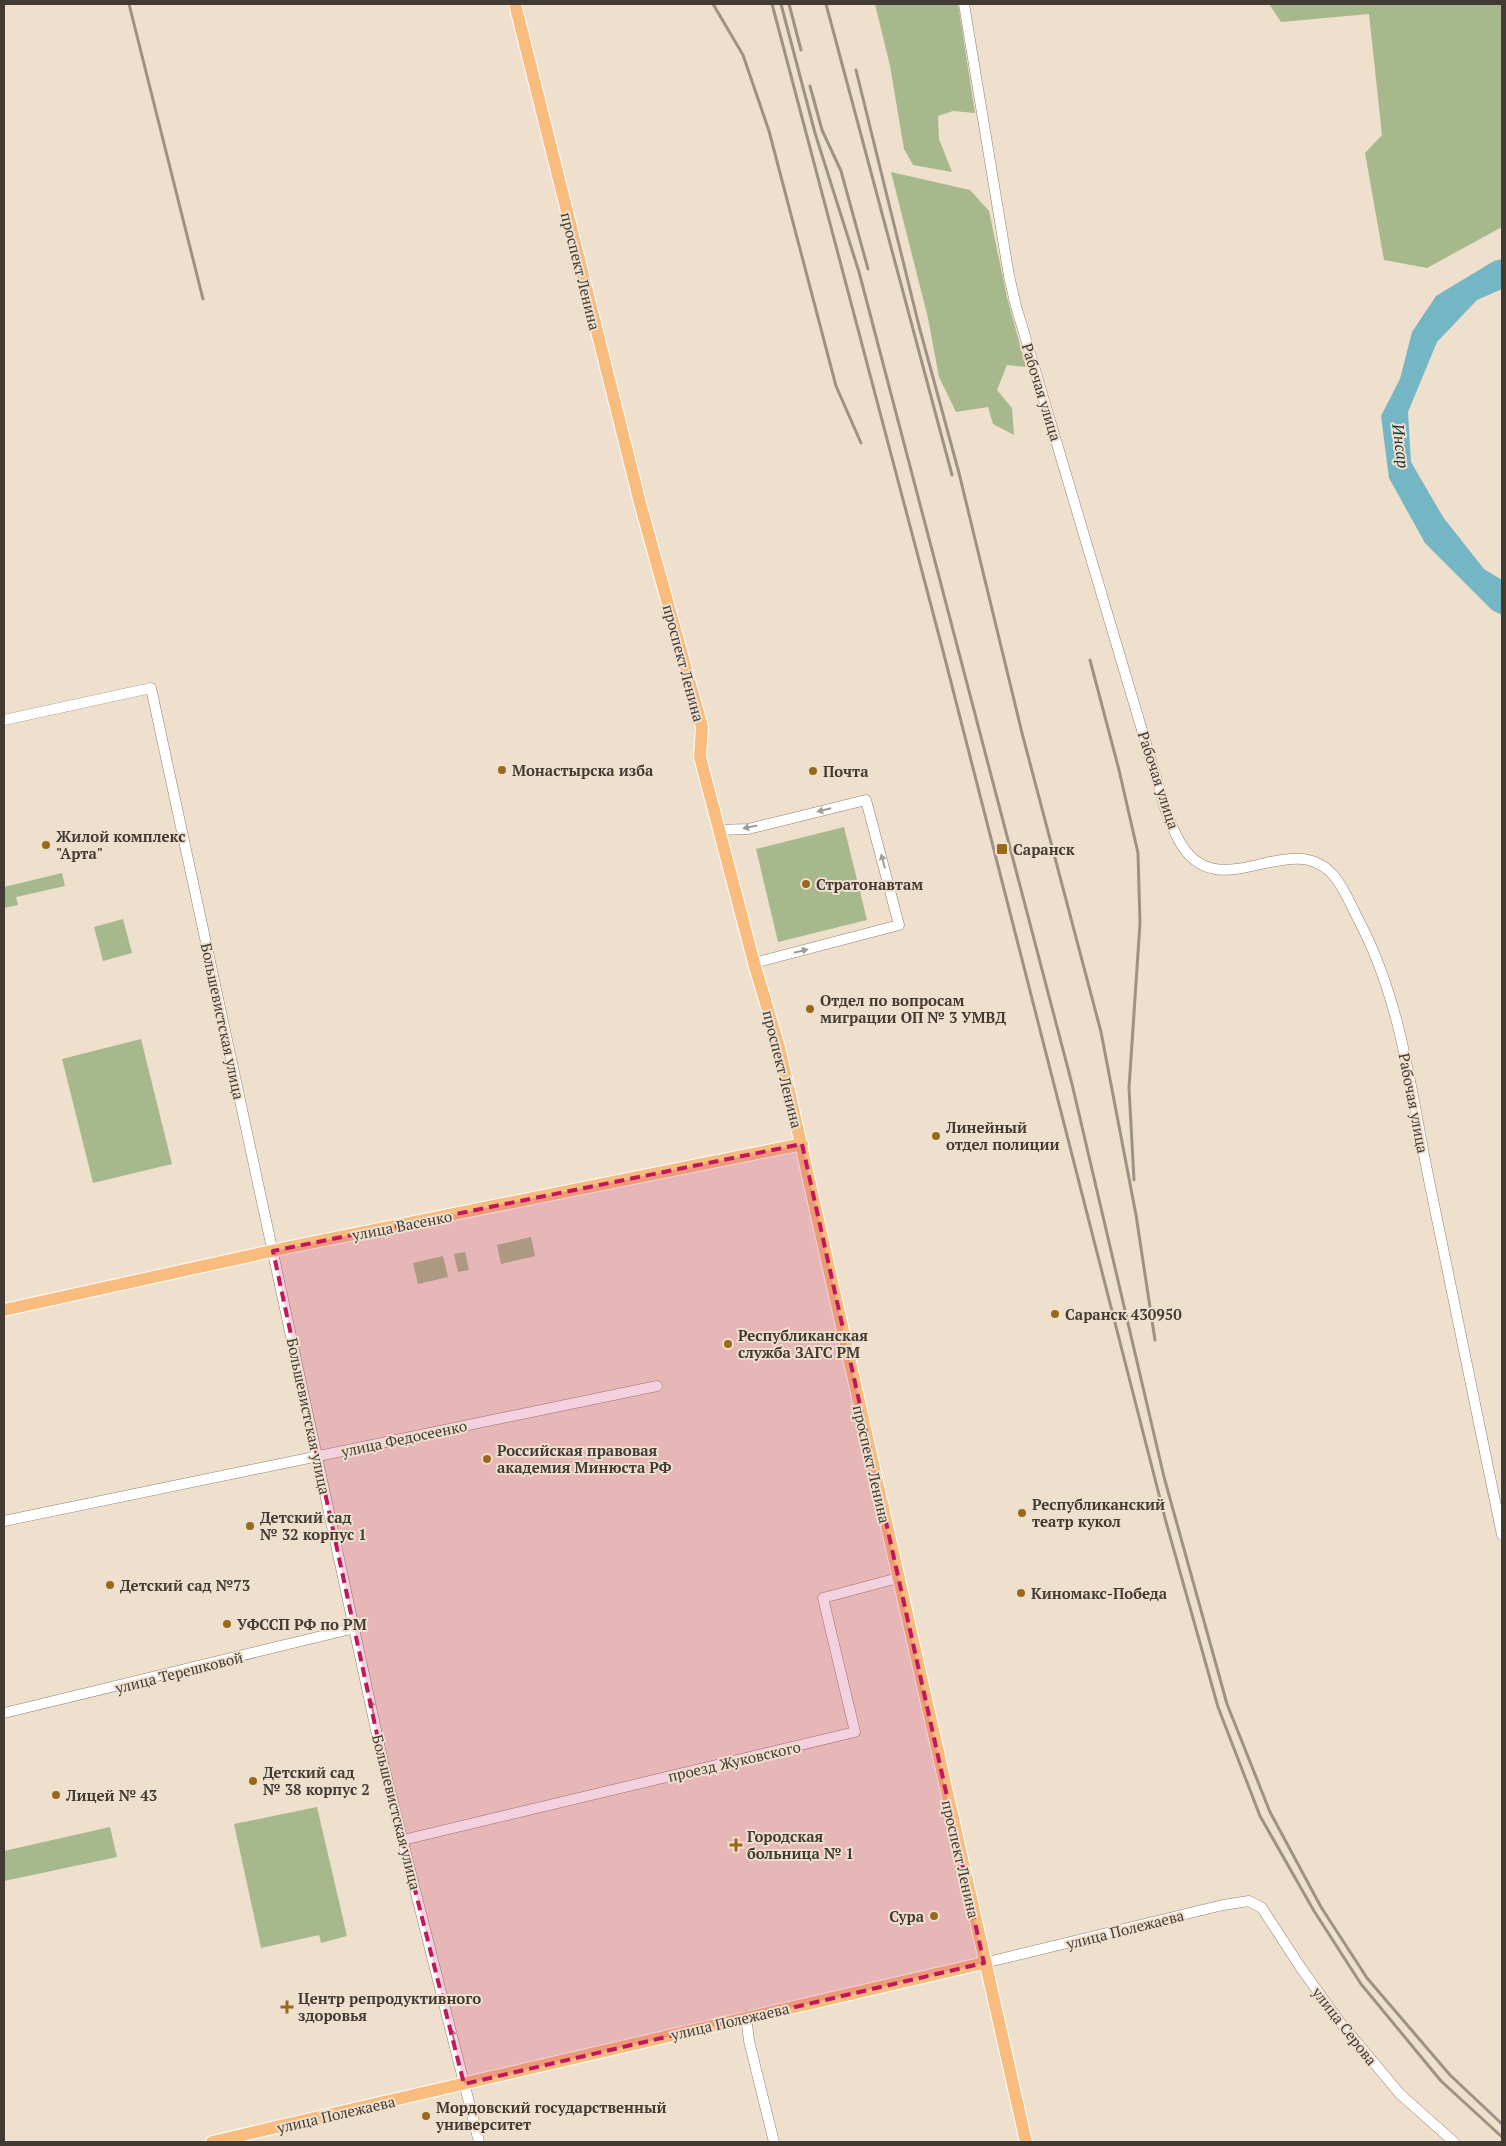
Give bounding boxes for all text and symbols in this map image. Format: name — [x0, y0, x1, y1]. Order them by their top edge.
street label: проспект Ленина — [557, 210, 605, 332]
street label: Рабочая улица — [1018, 341, 1067, 444]
water label: Инсар — [1387, 422, 1415, 470]
street label: проспект Ленина — [659, 602, 709, 724]
street label: Рабочая улица — [1134, 729, 1184, 832]
place label: Монастырска изба — [512, 760, 654, 780]
place label: Почта — [823, 761, 869, 781]
marker: Монастырска изба — [496, 764, 508, 776]
marker: Почта — [807, 765, 819, 777]
one-way arrow — [816, 806, 831, 814]
one-way arrow — [742, 824, 758, 832]
place label: Жилой комплекс "Арта" — [56, 826, 186, 863]
marker: Жилой комплекс "Арта" — [40, 839, 52, 851]
place label: Саранск — [1013, 839, 1075, 859]
marker: Саранск — [995, 842, 1009, 856]
one-way arrow — [878, 854, 886, 869]
place label: Стратонавтам — [816, 874, 923, 894]
marker: Стратонавтам — [800, 878, 812, 890]
street label: Большевистская улица — [197, 941, 249, 1102]
one-way arrow — [794, 947, 809, 955]
place label: Отдел по вопросам миграции ОП № 3 УМВД — [820, 990, 1006, 1027]
marker: Отдел по вопросам миграции ОП № 3 УМВД — [804, 1003, 816, 1015]
street label: проспект Ленина — [759, 1008, 807, 1130]
street label: Рабочая улица — [1394, 1051, 1434, 1155]
place label: Линейный отдел полиции — [945, 1117, 1060, 1154]
marker: Линейный отдел полиции — [930, 1130, 942, 1142]
street label: улица Васенко — [349, 1206, 454, 1245]
place label: Саранск 430950 — [1065, 1304, 1182, 1324]
marker: Саранск 430950 — [1049, 1308, 1061, 1320]
place label: Республиканская служба ЗАГС РМ — [738, 1325, 868, 1362]
street label: Большевистская улица — [283, 1336, 335, 1497]
marker: Республиканская служба ЗАГС РМ — [722, 1338, 734, 1350]
street label: проспект Ленина — [849, 1403, 895, 1526]
street label: улица Федосеенко — [338, 1415, 469, 1461]
place label: Российская правовая академия Минюста РФ — [497, 1440, 672, 1477]
marker: Российская правовая академия Минюста РФ — [481, 1453, 493, 1465]
place label: Республиканский театр кукол — [1032, 1494, 1165, 1531]
place label: Детский сад № 32 корпус 1 — [260, 1507, 367, 1544]
marker: Республиканский театр кукол — [1016, 1507, 1028, 1519]
marker: Детский сад № 32 корпус 1 — [244, 1520, 256, 1532]
place label: Детский сад №73 — [120, 1575, 250, 1595]
marker: Детский сад №73 — [104, 1579, 116, 1591]
place label: Киномакс-Победа — [1031, 1583, 1168, 1603]
marker: Киномакс-Победа — [1015, 1587, 1027, 1599]
place label: УФССП РФ по РМ — [237, 1614, 367, 1634]
marker: УФССП РФ по РМ — [221, 1618, 233, 1630]
street label: улица Терешковой — [112, 1646, 245, 1698]
one-way arrow — [367, 1699, 375, 1715]
street label: Большевистская улица — [368, 1732, 426, 1892]
street label: проезд Жуковского — [666, 1736, 802, 1786]
place label: Детский сад № 38 корпус 2 — [263, 1762, 370, 1799]
marker: Детский сад № 38 корпус 2 — [247, 1775, 259, 1787]
place label: Лицей № 43 — [65, 1785, 157, 1805]
marker: Лицей № 43 — [50, 1789, 62, 1801]
street label: проспект Ленина — [938, 1798, 984, 1921]
place label: Городская больница № 1 — [747, 1826, 854, 1863]
marker: Городская больница № 1 — [729, 1838, 743, 1852]
street label: улица Полежаева — [1063, 1905, 1186, 1954]
place label: Сура — [889, 1906, 925, 1926]
marker: Сура — [928, 1910, 940, 1922]
street label: улица Серова — [1308, 1982, 1382, 2070]
place label: Центр репродуктивного здоровья — [298, 1988, 481, 2025]
street label: улица Полежаева — [668, 1998, 791, 2045]
marker: Центр репродуктивного здоровья — [280, 2000, 294, 2014]
one-way arrow — [449, 2029, 457, 2044]
street label: улица Полежаева — [274, 2091, 397, 2138]
place label: Мордовский государственный университет — [435, 2097, 667, 2134]
marker: Мордовский государственный университет — [420, 2110, 432, 2122]

